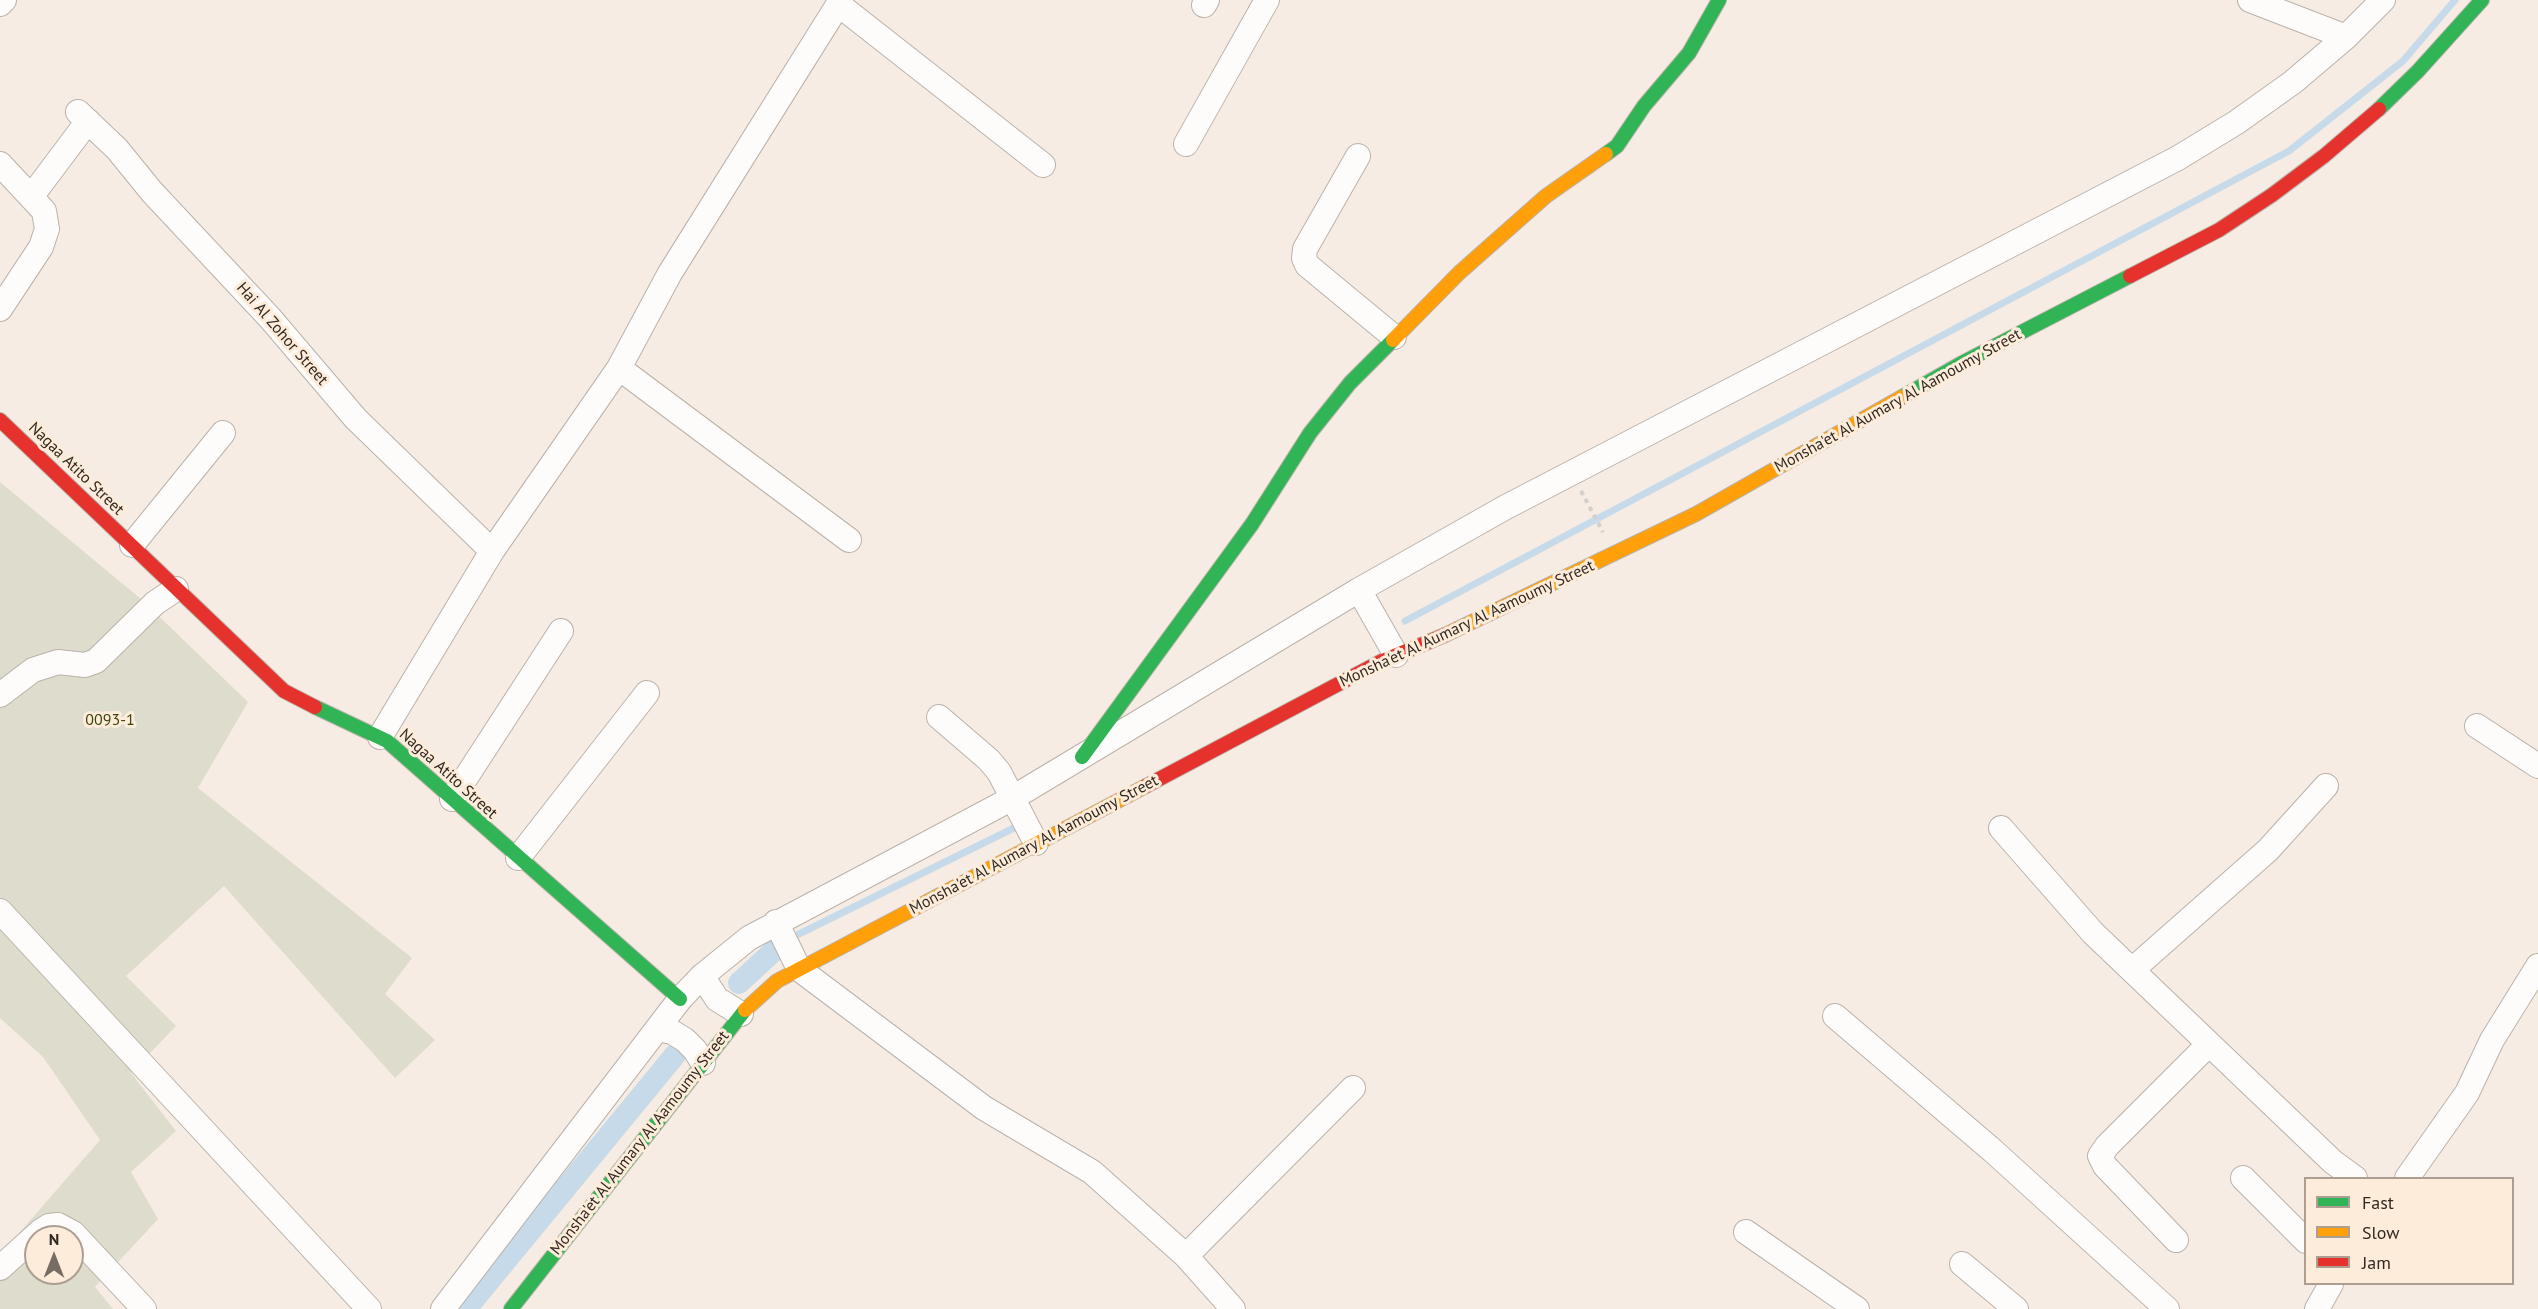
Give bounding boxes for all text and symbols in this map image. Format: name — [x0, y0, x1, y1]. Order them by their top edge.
street label: Hai Al Zohor Street — [232, 279, 332, 389]
street label: Monsha'et Al Aumary Al Aamoumy Street — [1771, 325, 2025, 477]
street label: Nagaa Atito Street — [24, 419, 128, 519]
street label: Monsha'et Al Aumary Al Aamoumy Street — [1337, 556, 1597, 692]
park label: 0093-1 — [85, 710, 135, 730]
street label: Nagaa Atito Street — [395, 725, 501, 823]
street label: Monsha'et Al Aumary Al Aamoumy Street — [906, 771, 1162, 919]
street label: Monsha'et Al Aumary Al Aamoumy Street — [547, 1027, 733, 1259]
legend — [2304, 1177, 2514, 1285]
text: Fast — [2362, 1191, 2394, 1214]
text: Slow — [2362, 1221, 2400, 1244]
north arrow — [24, 1225, 84, 1285]
text: N — [49, 1229, 59, 1249]
text: Jam — [2362, 1251, 2391, 1274]

